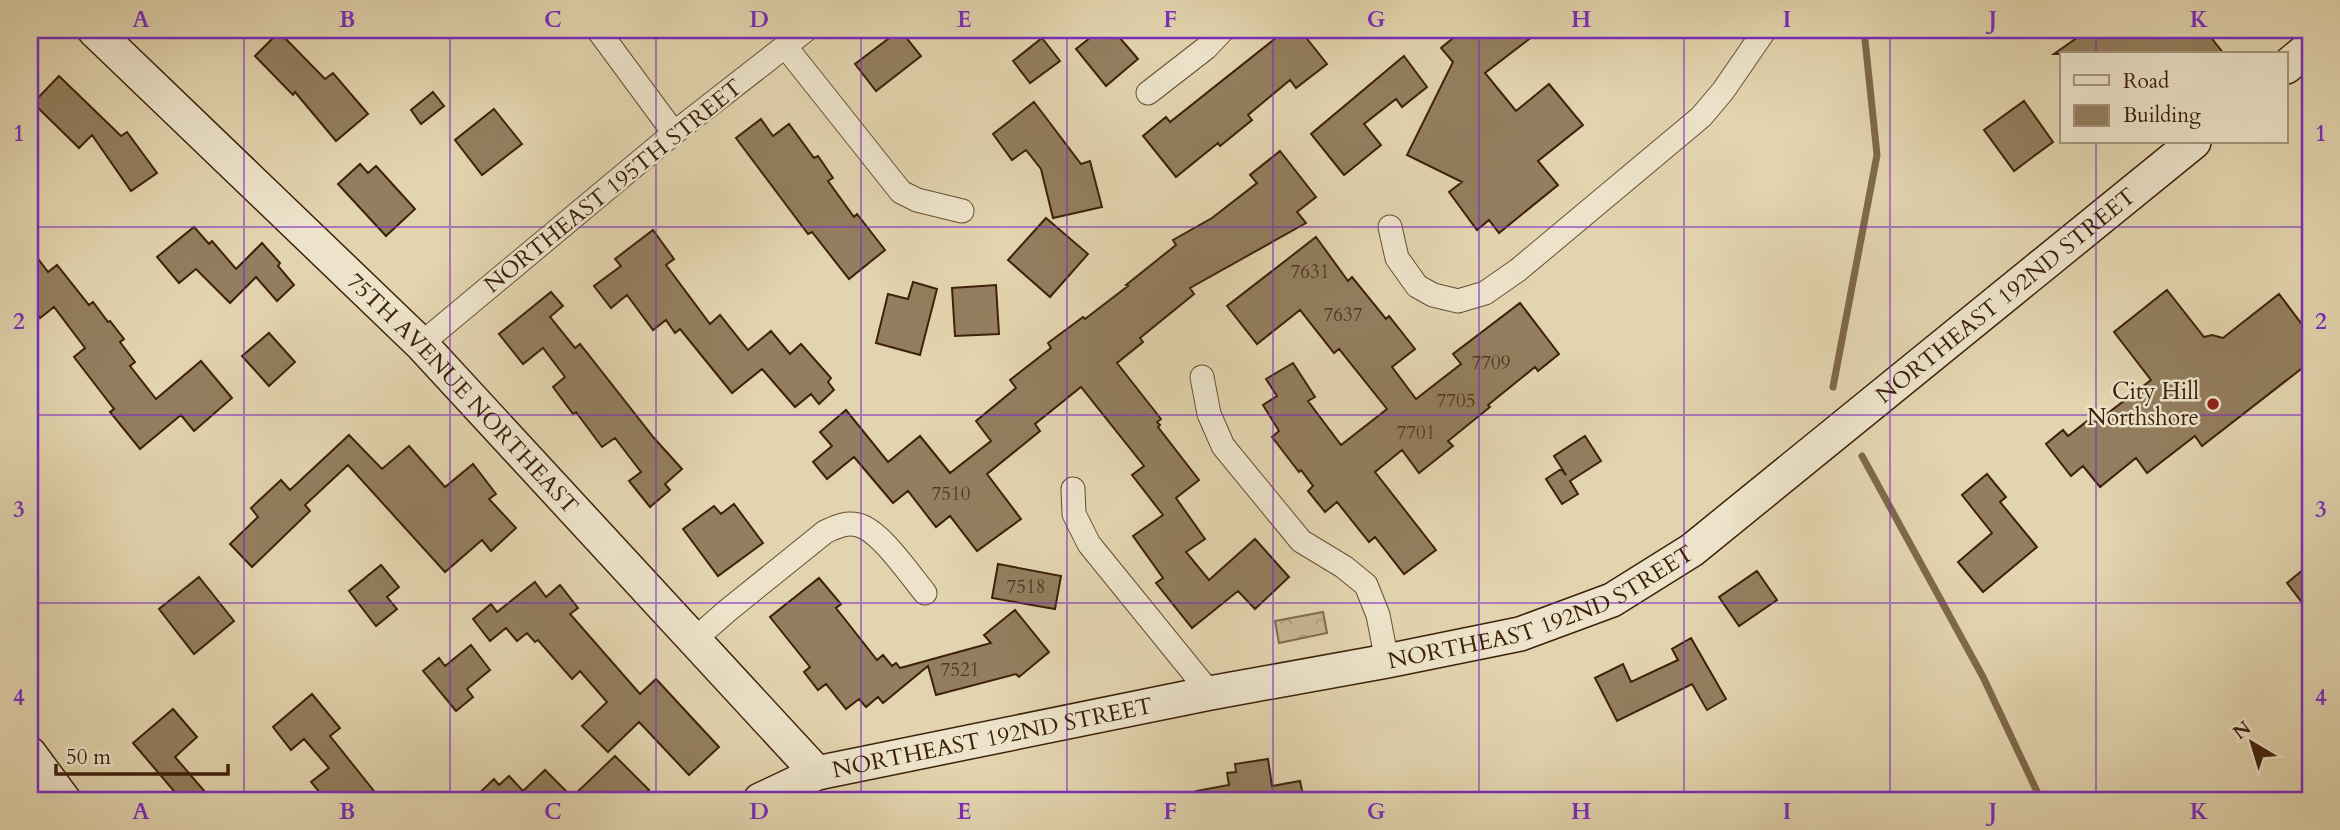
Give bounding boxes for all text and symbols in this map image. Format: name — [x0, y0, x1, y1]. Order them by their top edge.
text: A — [132, 4, 150, 35]
text: B — [339, 4, 355, 35]
text: C — [544, 4, 562, 35]
text: D — [749, 4, 769, 35]
text: E — [957, 4, 971, 35]
text: F — [1163, 4, 1177, 35]
text: G — [1367, 4, 1386, 35]
text: H — [1571, 4, 1591, 35]
text: I — [1783, 4, 1791, 35]
text: J — [1986, 4, 1997, 35]
text: K — [2190, 4, 2209, 35]
legend — [2060, 52, 2288, 144]
text: Road — [2123, 67, 2169, 96]
street label: NORTHEAST 195TH STREET — [477, 72, 749, 300]
text: Building — [2123, 101, 2201, 130]
text: 1 — [13, 118, 25, 149]
text: 1 — [2315, 118, 2327, 149]
street label: NORTHEAST 192ND STREET — [1869, 180, 2142, 410]
house number: 7631 — [1291, 259, 1329, 285]
street label: 75TH AVENUE NORTHEAST — [341, 266, 586, 521]
house number: 7637 — [1324, 302, 1363, 328]
text: 2 — [13, 306, 25, 337]
text: 2 — [2315, 306, 2327, 337]
house number: 7709 — [1472, 350, 1511, 376]
place label: City Hill Northshore — [2087, 376, 2199, 433]
house number: 7705 — [1437, 388, 1475, 414]
marker: City Hill Northshore — [2205, 396, 2221, 412]
house number: 7701 — [1397, 420, 1435, 446]
house number: 7510 — [932, 481, 971, 507]
text: 3 — [13, 494, 25, 525]
text: 3 — [2315, 494, 2327, 525]
street label: NORTHEAST 192ND STREET — [1385, 537, 1699, 676]
house number: 7518 — [1007, 574, 1045, 600]
house number: 7521 — [941, 657, 979, 683]
text: 4 — [13, 682, 25, 713]
text: 4 — [2315, 682, 2327, 713]
street label: NORTHEAST 192ND STREET — [829, 690, 1155, 785]
north arrow — [2218, 708, 2288, 778]
text: N — [2228, 715, 2257, 746]
scale bar — [56, 732, 228, 776]
text: 50 m — [66, 743, 111, 772]
text: A — [132, 796, 150, 827]
text: B — [339, 796, 355, 827]
text: C — [544, 796, 562, 827]
text: D — [749, 796, 769, 827]
text: E — [957, 796, 971, 827]
text: F — [1163, 796, 1177, 827]
text: G — [1367, 796, 1386, 827]
text: H — [1571, 796, 1591, 827]
text: I — [1783, 796, 1791, 827]
text: J — [1986, 796, 1997, 827]
text: K — [2190, 796, 2209, 827]

